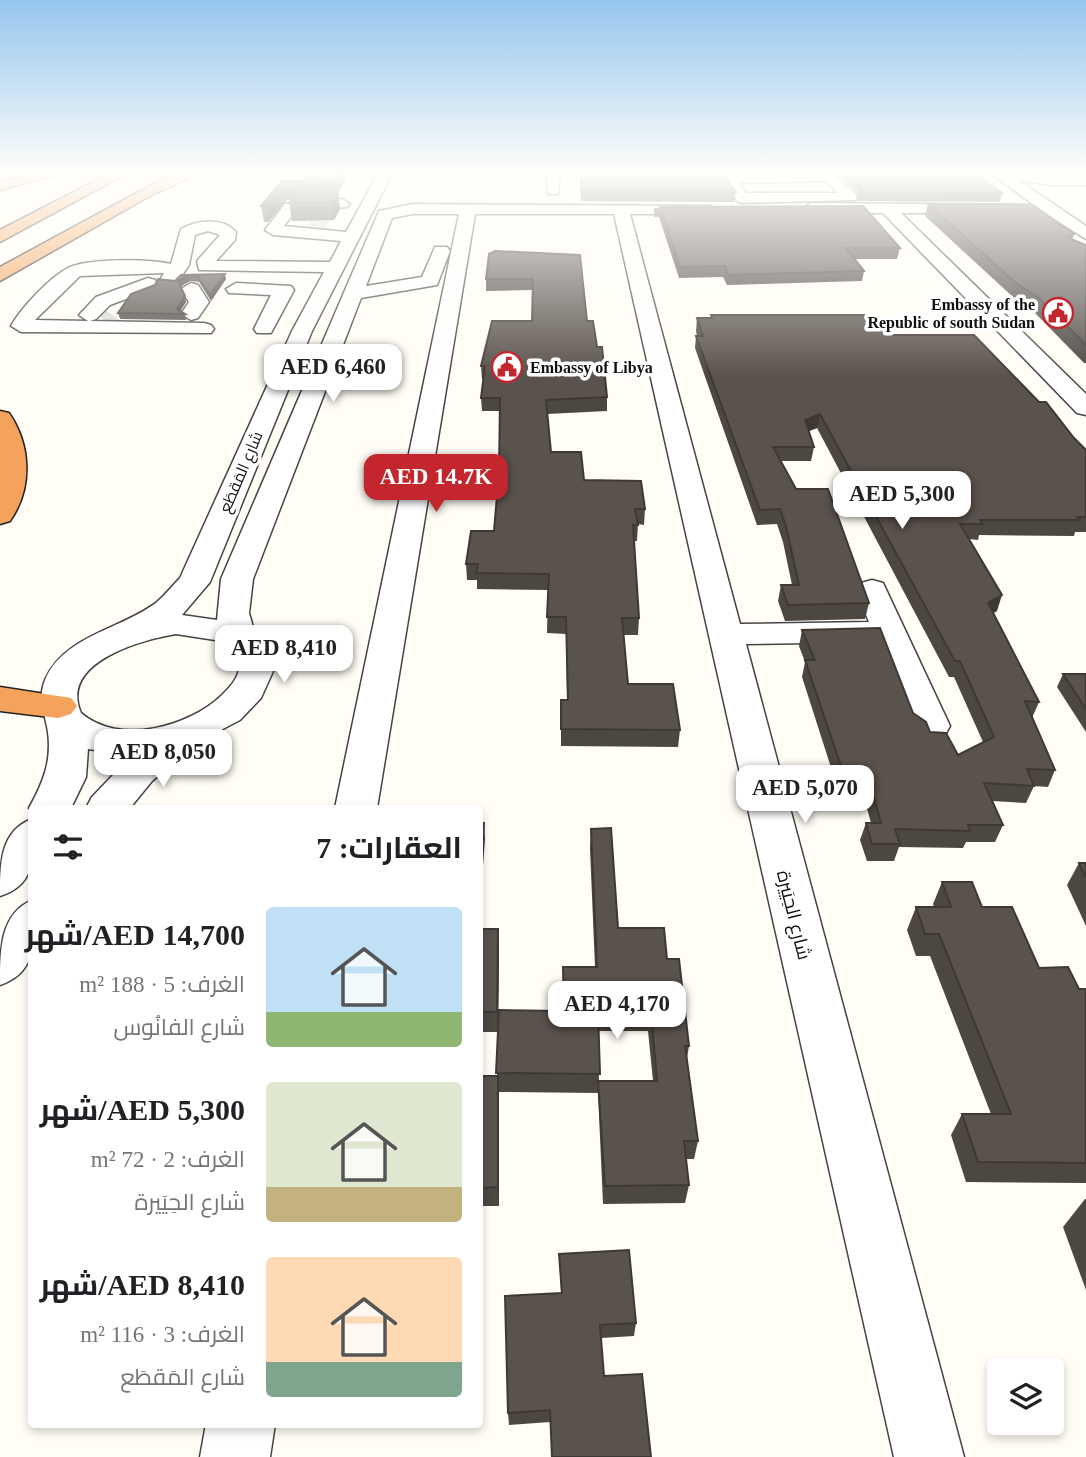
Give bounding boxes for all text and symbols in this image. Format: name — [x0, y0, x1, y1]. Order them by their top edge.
place label: Embassy of the Republic of south Sudan — [867, 296, 1035, 332]
public building icon: Embassy of the Republic of south Sudan — [1041, 296, 1075, 330]
pin: AED 6,460 — [253, 344, 413, 404]
public building icon: Embassy of Libya — [490, 350, 524, 384]
text: AED 6,460 — [280, 354, 386, 379]
place label: Embassy of Libya — [530, 359, 653, 377]
street label: شارع المَقطَع — [216, 429, 269, 516]
pin: AED 14.7K — [356, 454, 516, 514]
text: AED 14.7K — [380, 464, 492, 489]
pin: AED 5,300 — [822, 472, 982, 531]
text: AED 5,300 — [849, 481, 955, 506]
pin: AED 8,410 — [204, 626, 364, 685]
text: AED 8,410 — [231, 635, 337, 660]
pin: AED 8,050 — [83, 730, 243, 789]
text: AED 8,050 — [110, 739, 216, 764]
pin: AED 5,070 — [725, 766, 885, 825]
text: AED 5,070 — [752, 775, 858, 800]
icon: filters — [49, 828, 87, 866]
text: العقارات: 7 — [316, 831, 462, 864]
street label: شارع الحِيَيرة — [770, 868, 815, 963]
text: AED 14,700/شهر — [25, 918, 245, 951]
icon: home — [322, 935, 406, 1019]
text: الغرف: 5 · 188 m² — [79, 972, 245, 997]
pin: AED 4,170 — [537, 982, 697, 1041]
text: AED 4,170 — [564, 991, 670, 1016]
text: شارع الفانُوس — [113, 1015, 245, 1040]
text: AED 5,300/شهر — [40, 1093, 245, 1126]
icon: home — [322, 1110, 406, 1194]
text: الغرف: 2 · 72 m² — [91, 1147, 245, 1172]
text: شارع الحِيَيرة — [134, 1190, 245, 1215]
text: AED 8,410/شهر — [40, 1268, 245, 1301]
icon: home — [322, 1285, 406, 1369]
text: الغرف: 3 · 116 m² — [80, 1322, 245, 1347]
map controls — [987, 1358, 1064, 1435]
button: layers — [987, 1358, 1064, 1435]
text: شارع المَقطَع — [120, 1365, 245, 1390]

